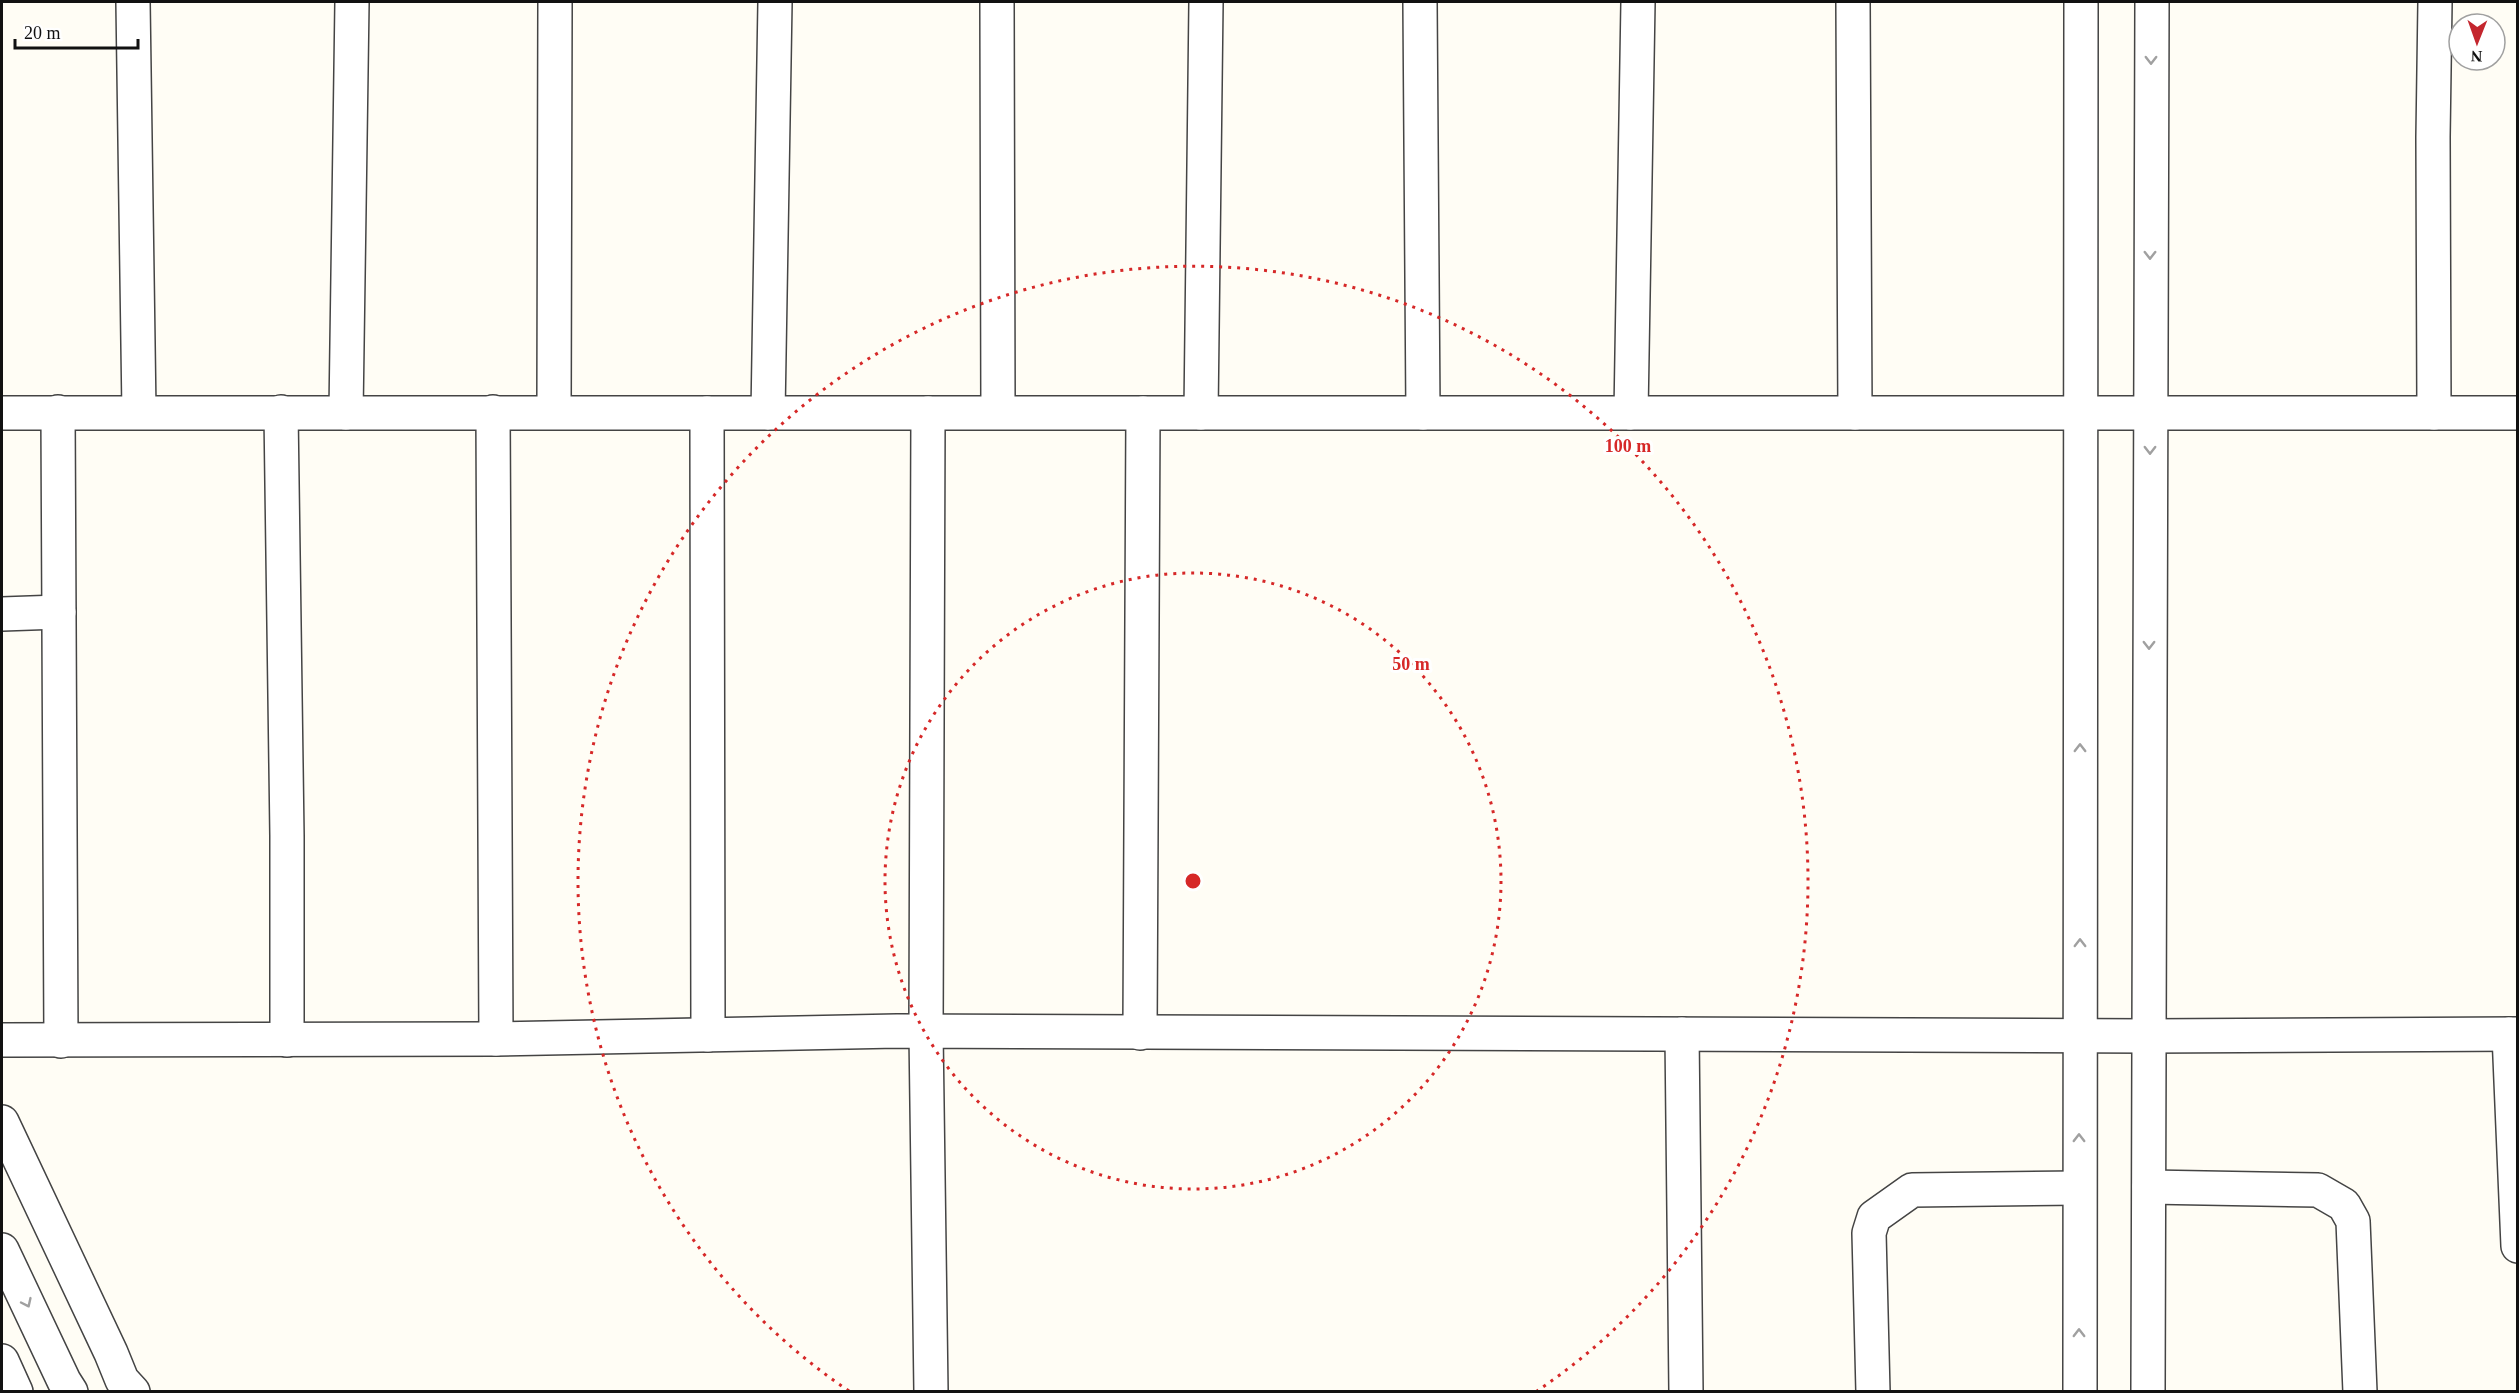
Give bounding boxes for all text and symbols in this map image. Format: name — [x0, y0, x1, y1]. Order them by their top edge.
scale bar — [15, 12, 138, 50]
north arrow — [2447, 12, 2507, 72]
text: 20 m — [24, 23, 61, 43]
text: N — [2470, 48, 2483, 65]
one-way arrow — [2145, 55, 2157, 64]
one-way arrow — [2144, 250, 2156, 259]
text: 100 m — [1605, 436, 1651, 456]
one-way arrow — [2144, 445, 2156, 454]
one-way arrow — [2143, 640, 2155, 649]
text: 50 m — [1392, 654, 1430, 674]
one-way arrow — [2074, 744, 2086, 753]
centre of rings — [1183, 871, 1203, 891]
one-way arrow — [2074, 939, 2086, 948]
one-way arrow — [2073, 1134, 2085, 1143]
one-way arrow — [19, 1296, 31, 1307]
one-way arrow — [2073, 1329, 2085, 1338]

